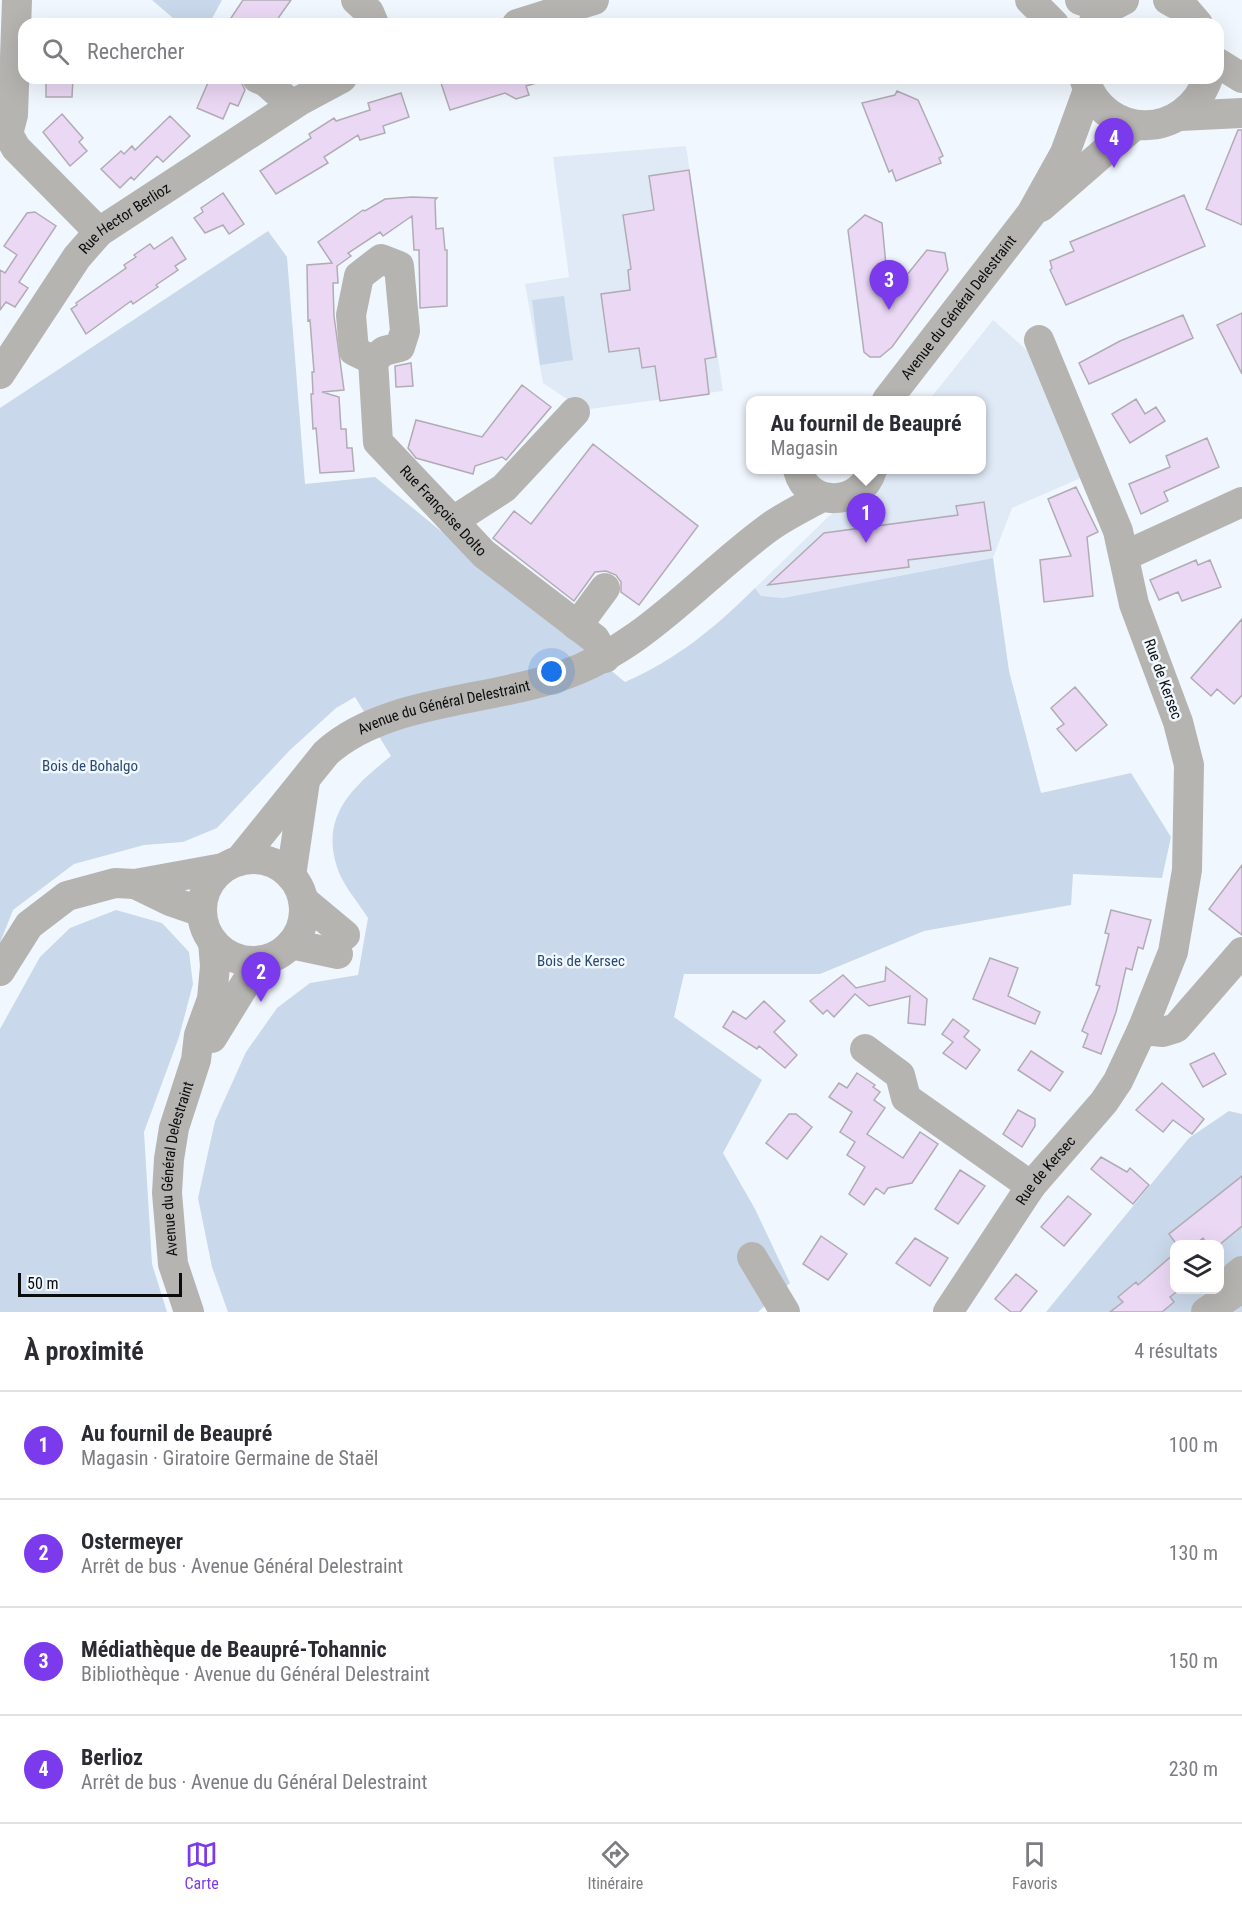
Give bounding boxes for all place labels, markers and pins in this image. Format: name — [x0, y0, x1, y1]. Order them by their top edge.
pin: 4 — [1094, 118, 1134, 168]
pin: 3 — [870, 260, 908, 310]
pin: 1 — [846, 494, 886, 543]
pin: 2 — [242, 952, 280, 1002]

